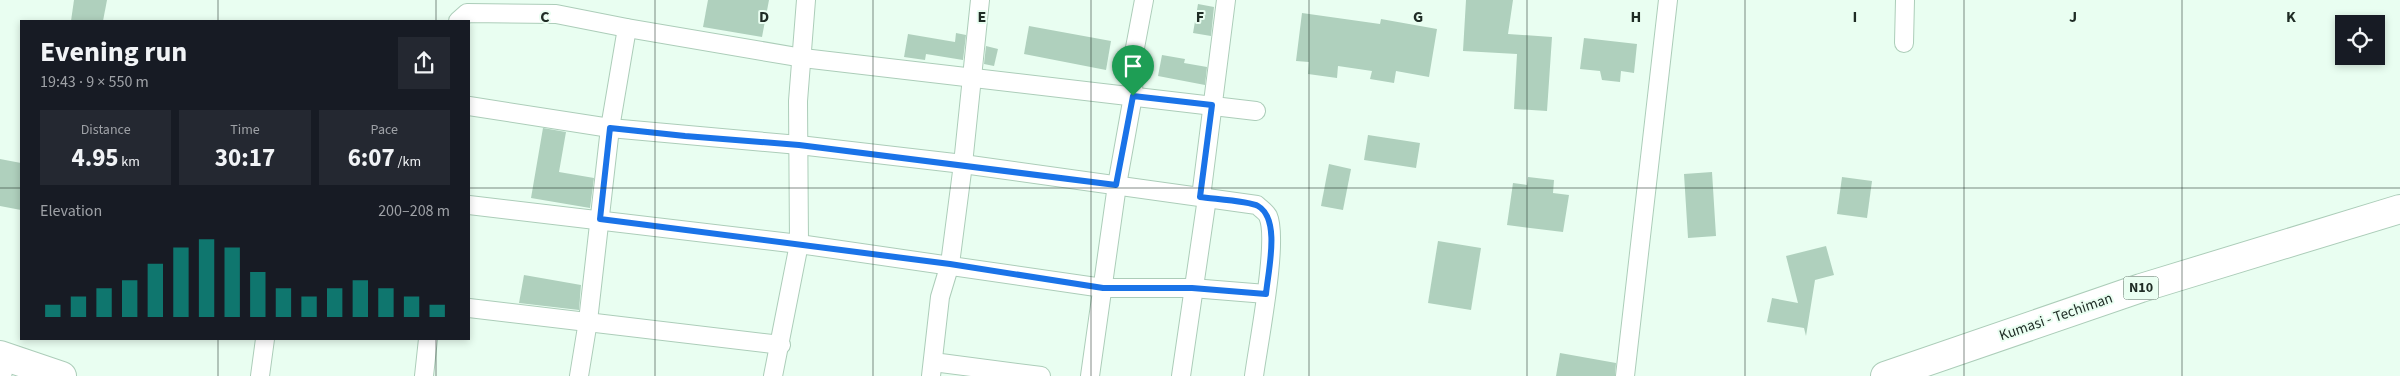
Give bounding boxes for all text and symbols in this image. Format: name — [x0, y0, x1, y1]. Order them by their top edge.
text: C — [540, 6, 550, 28]
text: D — [759, 6, 769, 28]
text: E — [978, 6, 986, 28]
text: F — [1196, 6, 1204, 28]
text: G — [1413, 6, 1423, 28]
text: H — [1631, 6, 1641, 28]
text: I — [1853, 6, 1857, 28]
text: J — [2069, 6, 2077, 28]
text: K — [2286, 6, 2296, 28]
map controls — [2335, 15, 2385, 65]
button: locate — [2335, 15, 2385, 65]
text: Evening run — [40, 32, 187, 72]
button: share — [398, 37, 450, 89]
pin — [1112, 45, 1154, 96]
icon: arrive — [1119, 52, 1147, 80]
text: 19:43 · 9 × 550 m — [40, 71, 149, 93]
text: Distance — [81, 120, 131, 140]
text: Time — [230, 120, 260, 140]
text: Pace — [371, 120, 398, 140]
text: 4.95 — [71, 140, 119, 176]
text: 30:17 — [215, 140, 275, 176]
text: 6:07 — [348, 140, 395, 176]
text: km — [119, 152, 140, 172]
text: /km — [395, 152, 421, 172]
text: Elevation — [40, 200, 102, 222]
text: 200–208 m — [378, 200, 450, 222]
road number: N10 — [2124, 276, 2158, 300]
street label: Kumasi - Techiman — [1996, 288, 2116, 346]

